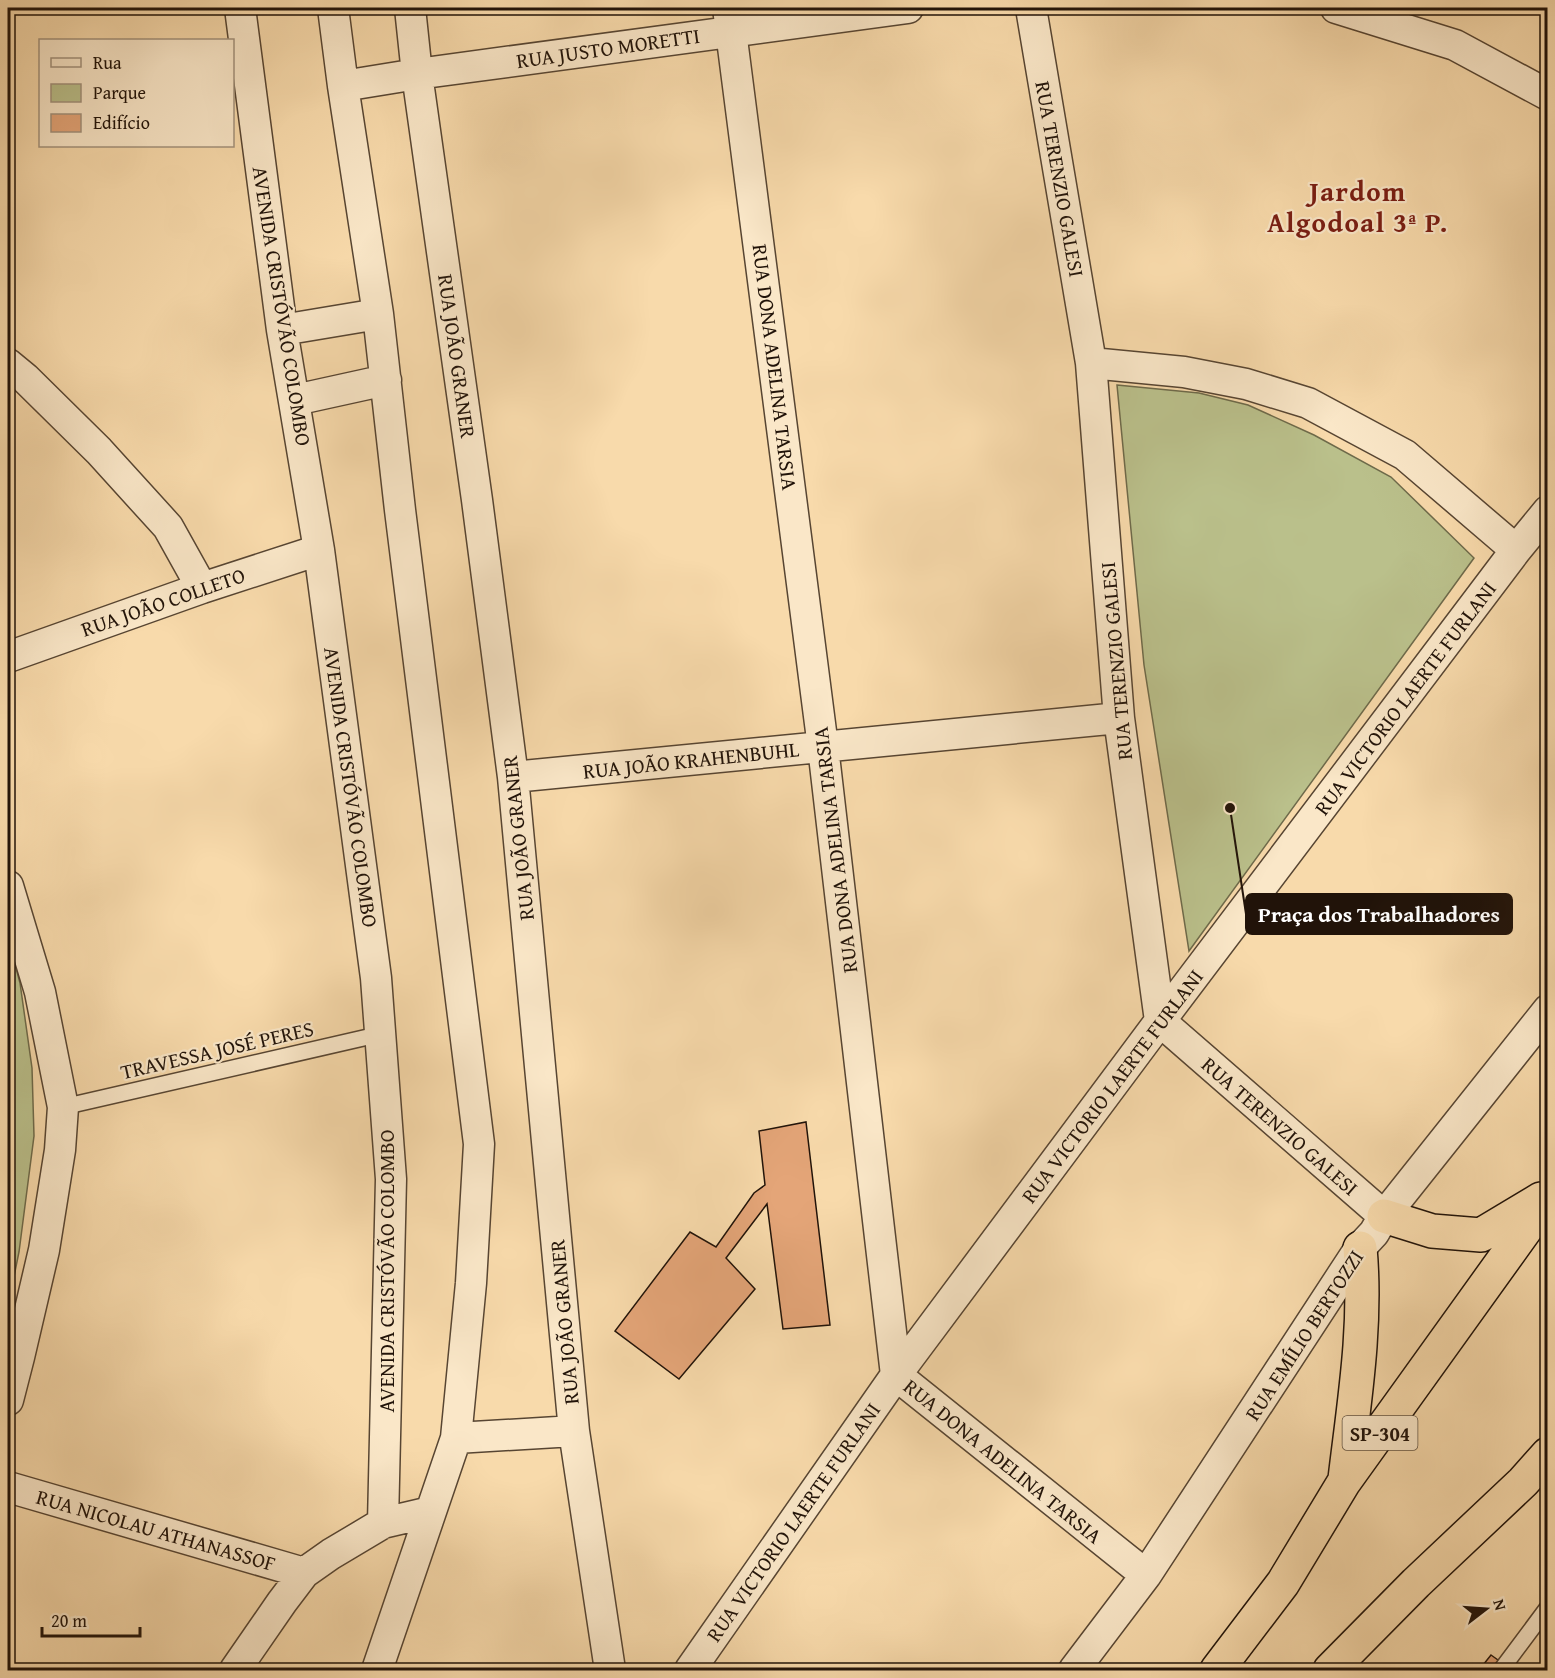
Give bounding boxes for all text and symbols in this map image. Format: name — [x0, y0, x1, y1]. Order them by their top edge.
street label: RUA JUSTO MORETTI — [514, 20, 702, 76]
legend — [39, 39, 234, 147]
text: Rua — [93, 49, 122, 76]
street label: RUA TERENZIO GALESI — [1027, 78, 1093, 280]
text: Parque — [93, 79, 146, 106]
text: Edifício — [93, 109, 150, 136]
street label: AVENIDA CRISTÓVÃO COLOMBO — [245, 164, 319, 448]
district label: Jardom Algodoal 3ª P. — [1267, 171, 1449, 242]
street label: RUA DONA ADELINA TARSIA — [745, 242, 806, 492]
street label: RUA JOÃO GRANER — [430, 272, 484, 441]
street label: RUA JOÃO COLLETO — [77, 559, 249, 645]
street label: RUA TERENZIO GALESI — [1092, 561, 1140, 761]
street label: RUA VICTORIO LAERTE FURLANI — [1307, 574, 1503, 822]
street label: AVENIDA CRISTÓVÃO COLOMBO — [316, 645, 386, 929]
street label: RUA DONA ADELINA TARSIA — [804, 725, 865, 975]
street label: RUA JOÃO KRAHENBUHL — [581, 733, 801, 787]
street label: RUA JOÃO GRANER — [494, 753, 542, 922]
callout: Praça dos Trabalhadores — [1246, 894, 1512, 934]
text: Praça dos Trabalhadores — [1258, 898, 1500, 930]
street label: RUA VICTORIO LAERTE FURLANI — [1014, 962, 1210, 1210]
street label: TRAVESSA JOSÉ PERES — [118, 1013, 316, 1087]
street label: RUA TERENZIO GALESI — [1195, 1049, 1365, 1203]
street label: AVENIDA CRISTÓVÃO COLOMBO — [371, 1130, 402, 1412]
street label: RUA JOÃO GRANER — [541, 1237, 587, 1406]
street label: RUA EMÍLIO BERTOZZI — [1237, 1243, 1371, 1427]
street label: RUA DONA ADELINA TARSIA — [897, 1371, 1109, 1551]
street label: RUA VICTORIO LAERTE FURLANI — [698, 1396, 888, 1648]
road number: SP-304 — [1342, 1416, 1418, 1450]
street label: RUA NICOLAU ATHANASSOF — [33, 1481, 279, 1579]
north arrow — [1456, 1579, 1516, 1639]
text: N — [1487, 1596, 1513, 1614]
scale bar — [42, 1600, 140, 1638]
text: 20 m — [51, 1607, 87, 1634]

